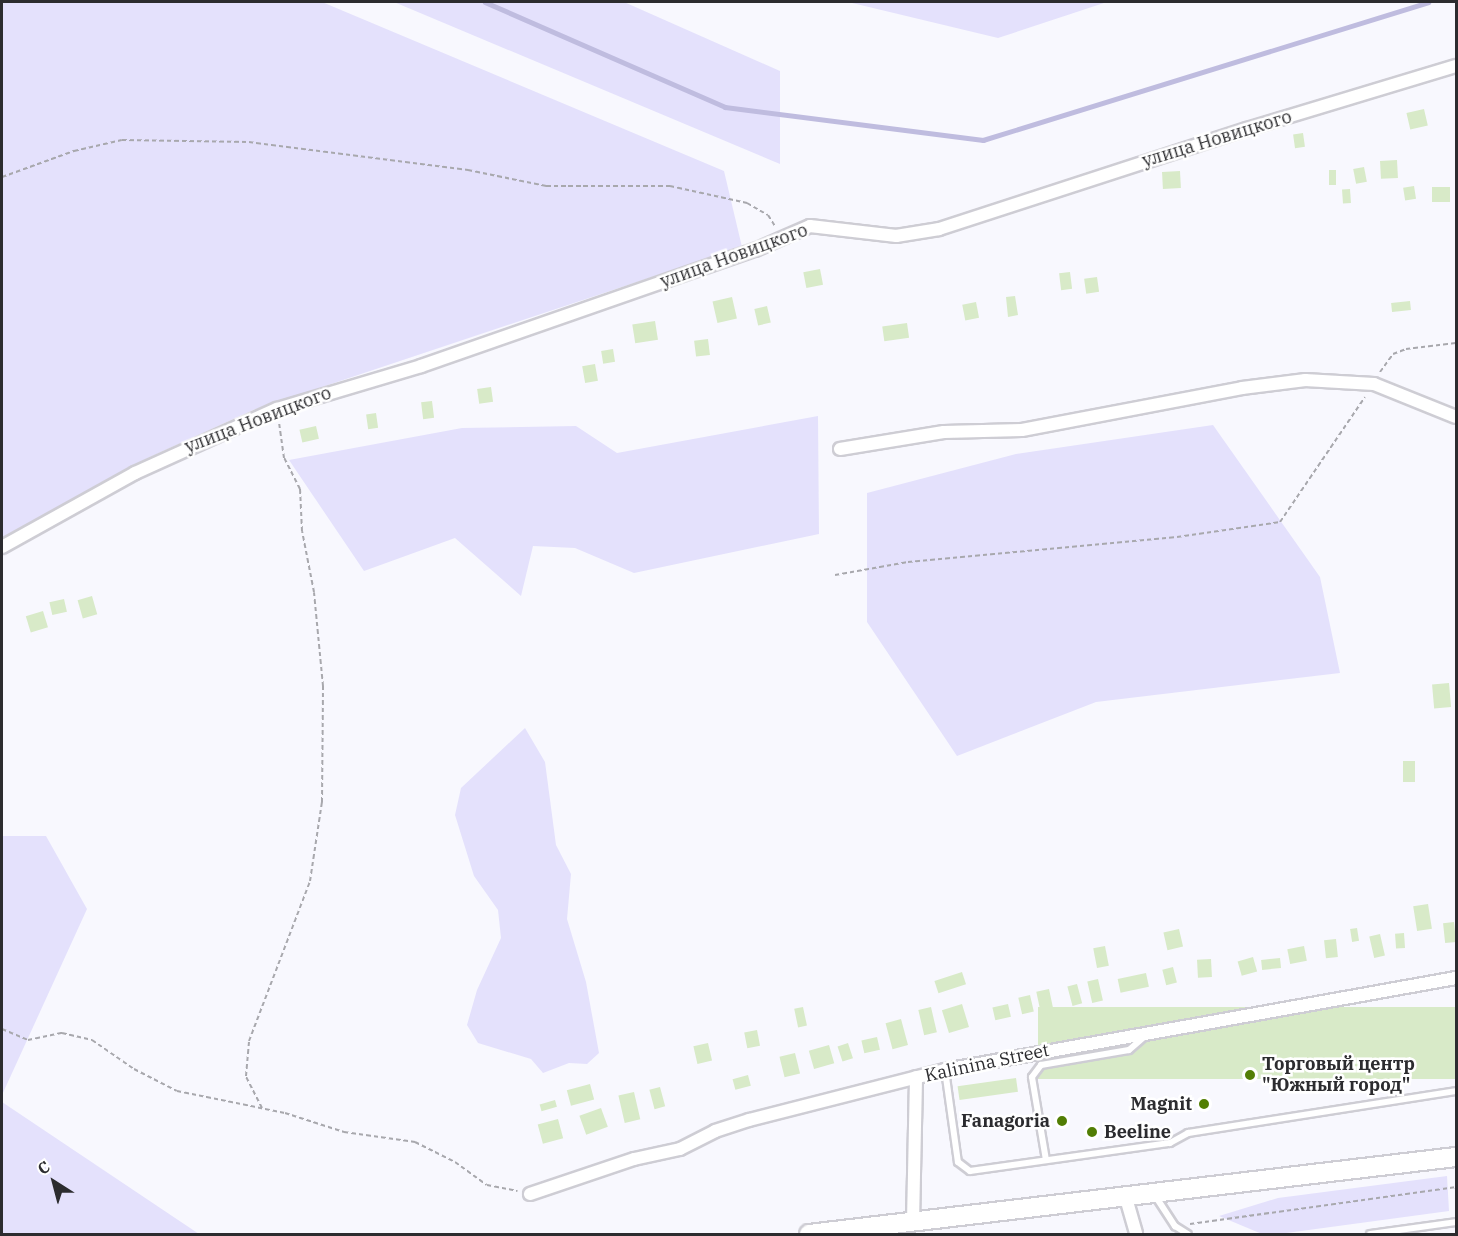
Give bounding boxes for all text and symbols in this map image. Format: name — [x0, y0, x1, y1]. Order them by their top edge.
street label: улица Новицкого — [1140, 106, 1294, 172]
street label: улица Новицкого — [657, 219, 811, 293]
street label: улица Новицкого — [182, 382, 334, 458]
street label: Kalinina Street — [923, 1039, 1051, 1087]
place label: Торговый центр "Южный город" — [1262, 1054, 1415, 1096]
marker: Торговый центр "Южный город" — [1243, 1068, 1257, 1082]
place label: Magnit — [1131, 1093, 1192, 1115]
marker: Magnit — [1197, 1097, 1211, 1111]
place label: Fanagoria — [961, 1110, 1050, 1132]
marker: Fanagoria — [1055, 1114, 1069, 1128]
place label: Beeline — [1104, 1121, 1171, 1143]
marker: Beeline — [1085, 1125, 1099, 1139]
north arrow — [24, 1152, 84, 1212]
text: С — [33, 1156, 54, 1179]

